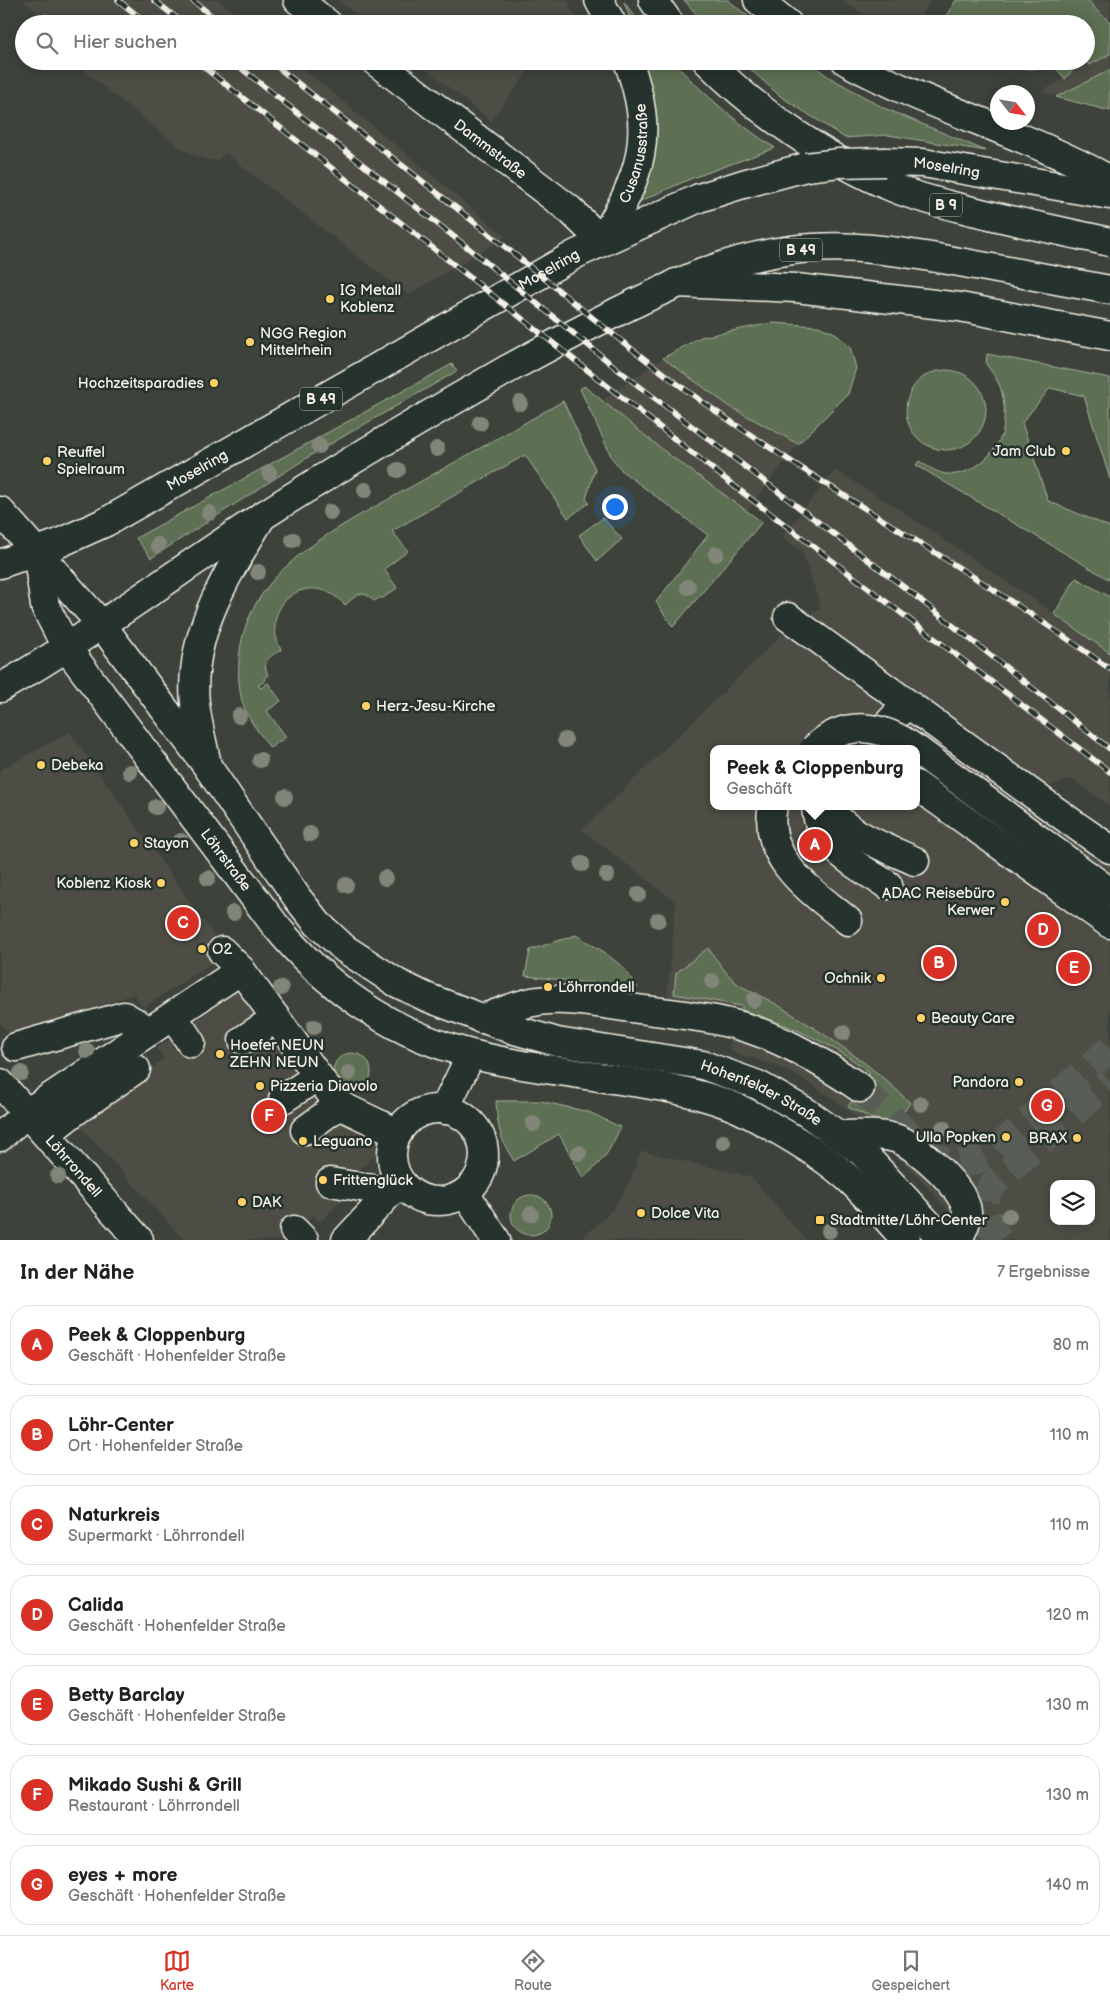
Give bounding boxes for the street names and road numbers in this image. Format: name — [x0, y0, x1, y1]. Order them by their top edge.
street label: Cusanusstraße — [615, 102, 652, 206]
street label: Dammstraße — [450, 115, 531, 183]
street label: Moselring — [913, 153, 981, 182]
road number: B 9 — [930, 194, 962, 216]
road number: B 49 — [780, 238, 822, 262]
street label: Moselring — [515, 245, 583, 294]
road number: B 49 — [300, 388, 342, 410]
street label: Moselring — [163, 445, 231, 495]
street label: Löhrstraße — [196, 825, 256, 895]
street label: Hohenfelder Straße — [698, 1055, 826, 1130]
street label: Löhrrondell — [41, 1131, 106, 1201]

